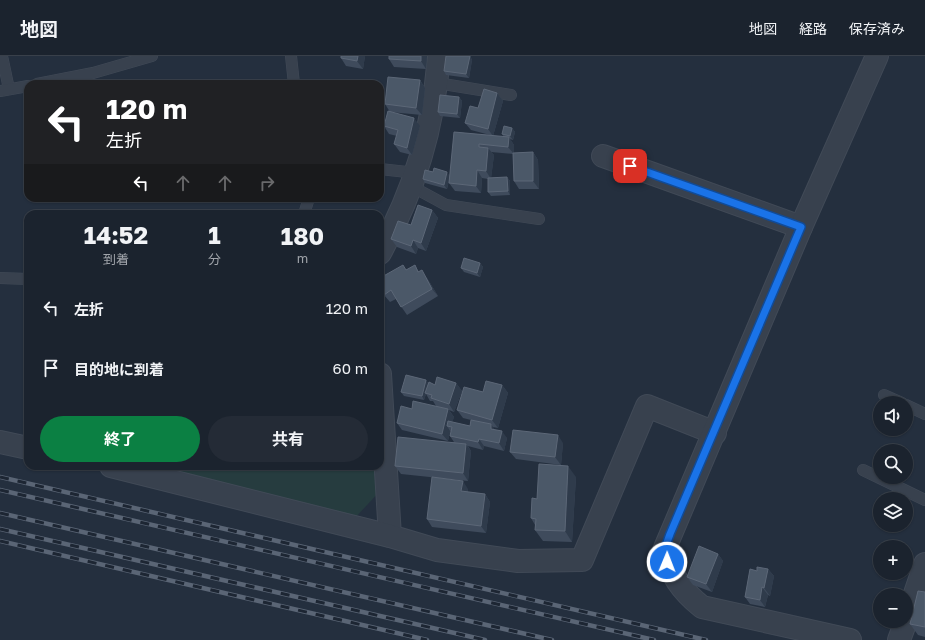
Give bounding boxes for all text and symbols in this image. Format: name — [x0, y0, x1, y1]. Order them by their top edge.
text: 地図 — [20, 17, 58, 40]
text: 地図 — [749, 20, 777, 37]
text: 経路 — [799, 20, 827, 37]
text: 保存済み — [849, 20, 905, 37]
text: 120 m — [106, 92, 187, 125]
icon: left — [40, 96, 92, 148]
text: 左折 — [106, 129, 142, 151]
pin — [613, 149, 647, 183]
icon: arrive — [619, 155, 641, 177]
icon: left — [130, 172, 152, 194]
icon: ahead — [172, 172, 194, 194]
icon: ahead — [214, 172, 236, 194]
icon: right — [256, 172, 278, 194]
text: 14:52 — [84, 220, 148, 249]
text: 1 — [208, 220, 221, 249]
text: 180 — [281, 221, 324, 250]
text: m — [297, 250, 308, 266]
text: 到着 — [103, 251, 129, 267]
text: 分 — [208, 251, 221, 267]
icon: left — [40, 297, 62, 319]
text: 120 m — [326, 299, 368, 317]
text: 左折 — [74, 300, 104, 318]
icon: arrive — [40, 357, 62, 379]
text: 60 m — [333, 359, 368, 377]
text: 目的地に到着 — [74, 360, 164, 378]
map controls — [873, 396, 913, 628]
button: sound — [873, 396, 913, 436]
button: 終了 — [40, 416, 200, 462]
button: 共有 — [208, 416, 368, 462]
button: search — [873, 444, 913, 484]
button: layers — [873, 492, 913, 532]
button: + — [873, 540, 913, 580]
position arrow — [646, 541, 688, 583]
button: − — [873, 588, 913, 628]

